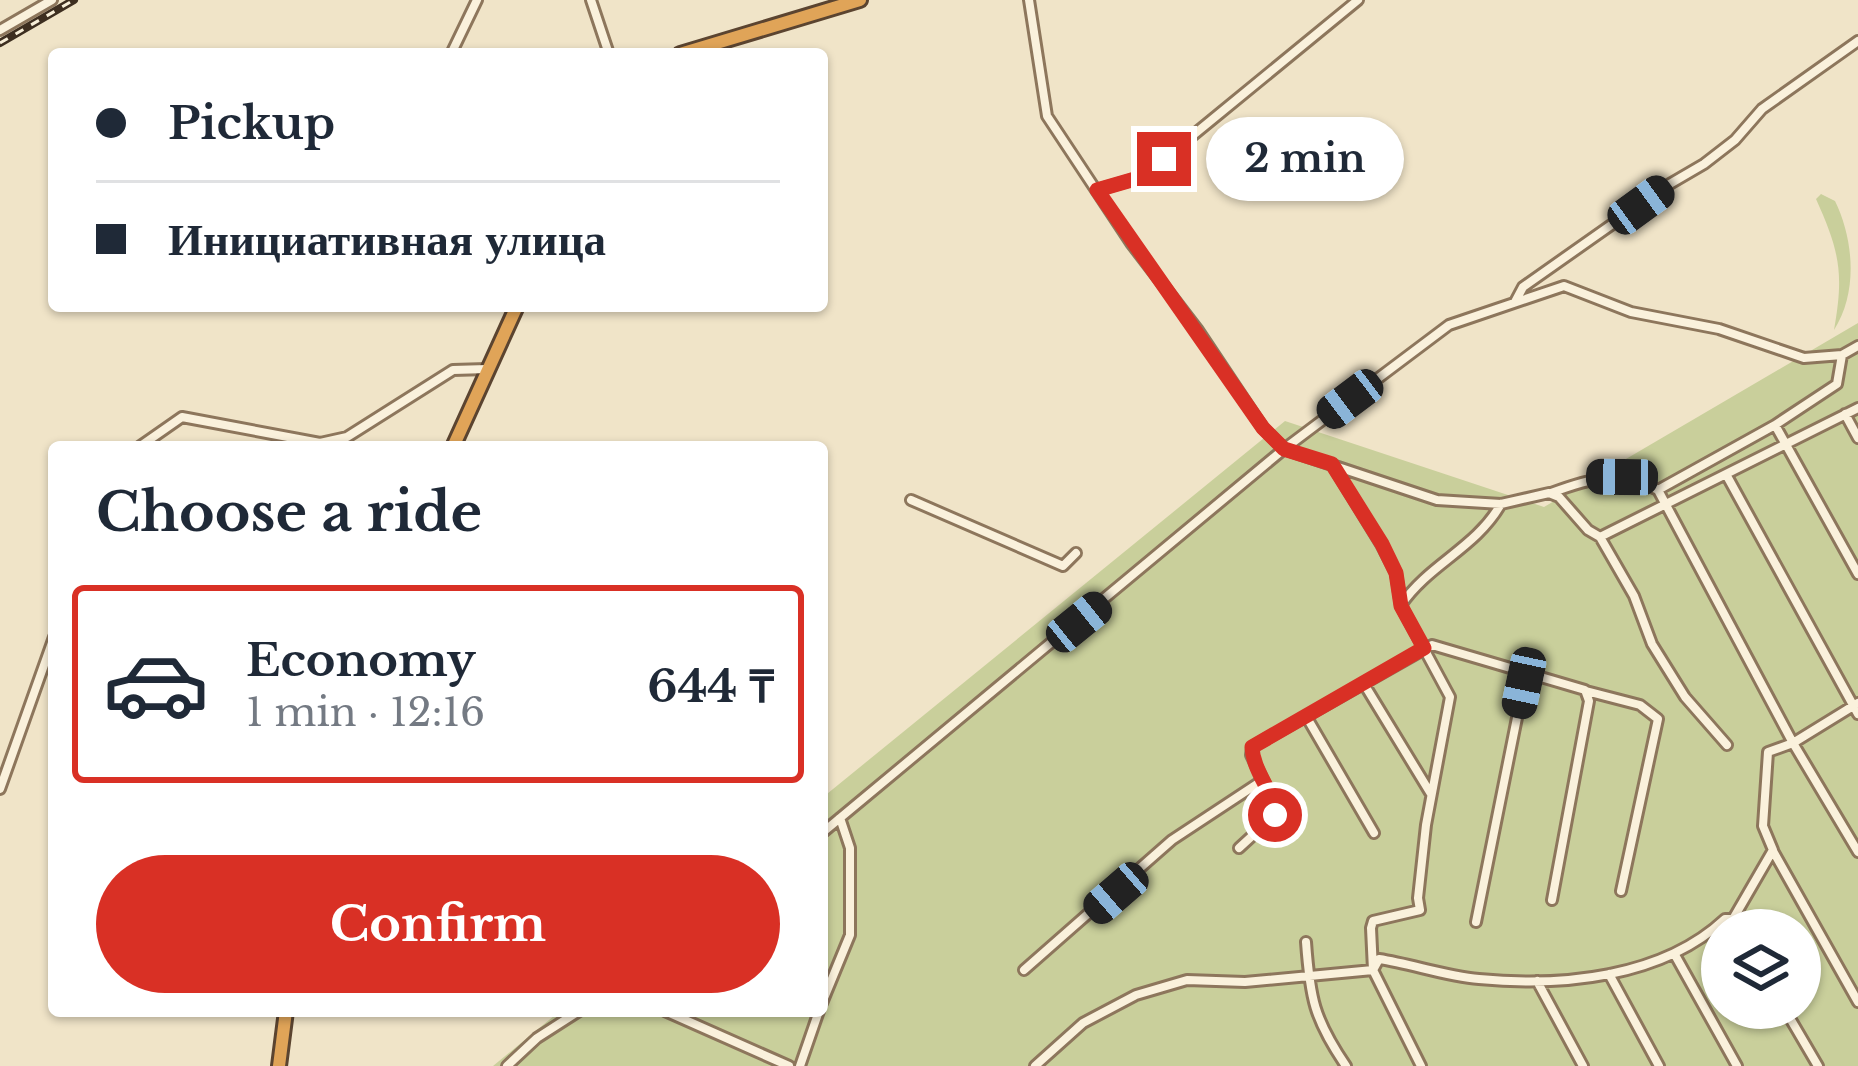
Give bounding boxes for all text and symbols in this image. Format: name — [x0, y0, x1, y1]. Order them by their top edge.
text: Pickup — [168, 95, 335, 151]
callout: 2 min — [1206, 117, 1404, 201]
route end — [1137, 132, 1191, 186]
text: 2 min — [1244, 134, 1366, 183]
car — [1601, 169, 1681, 241]
text: Инициативная улица — [168, 211, 606, 267]
car — [1310, 363, 1390, 435]
car — [1586, 458, 1658, 496]
text: Choose a ride — [96, 479, 482, 546]
car — [1040, 585, 1118, 659]
icon: car — [102, 630, 210, 738]
text: Economy — [246, 632, 476, 688]
car — [1499, 644, 1549, 722]
text: 644 ₸ — [647, 658, 774, 714]
text: 1 min · 12:16 — [246, 688, 485, 737]
route start — [1248, 788, 1302, 842]
button: Confirm — [96, 855, 780, 993]
car — [1077, 856, 1155, 930]
map controls — [1701, 909, 1821, 1029]
button: layers — [1701, 909, 1821, 1029]

